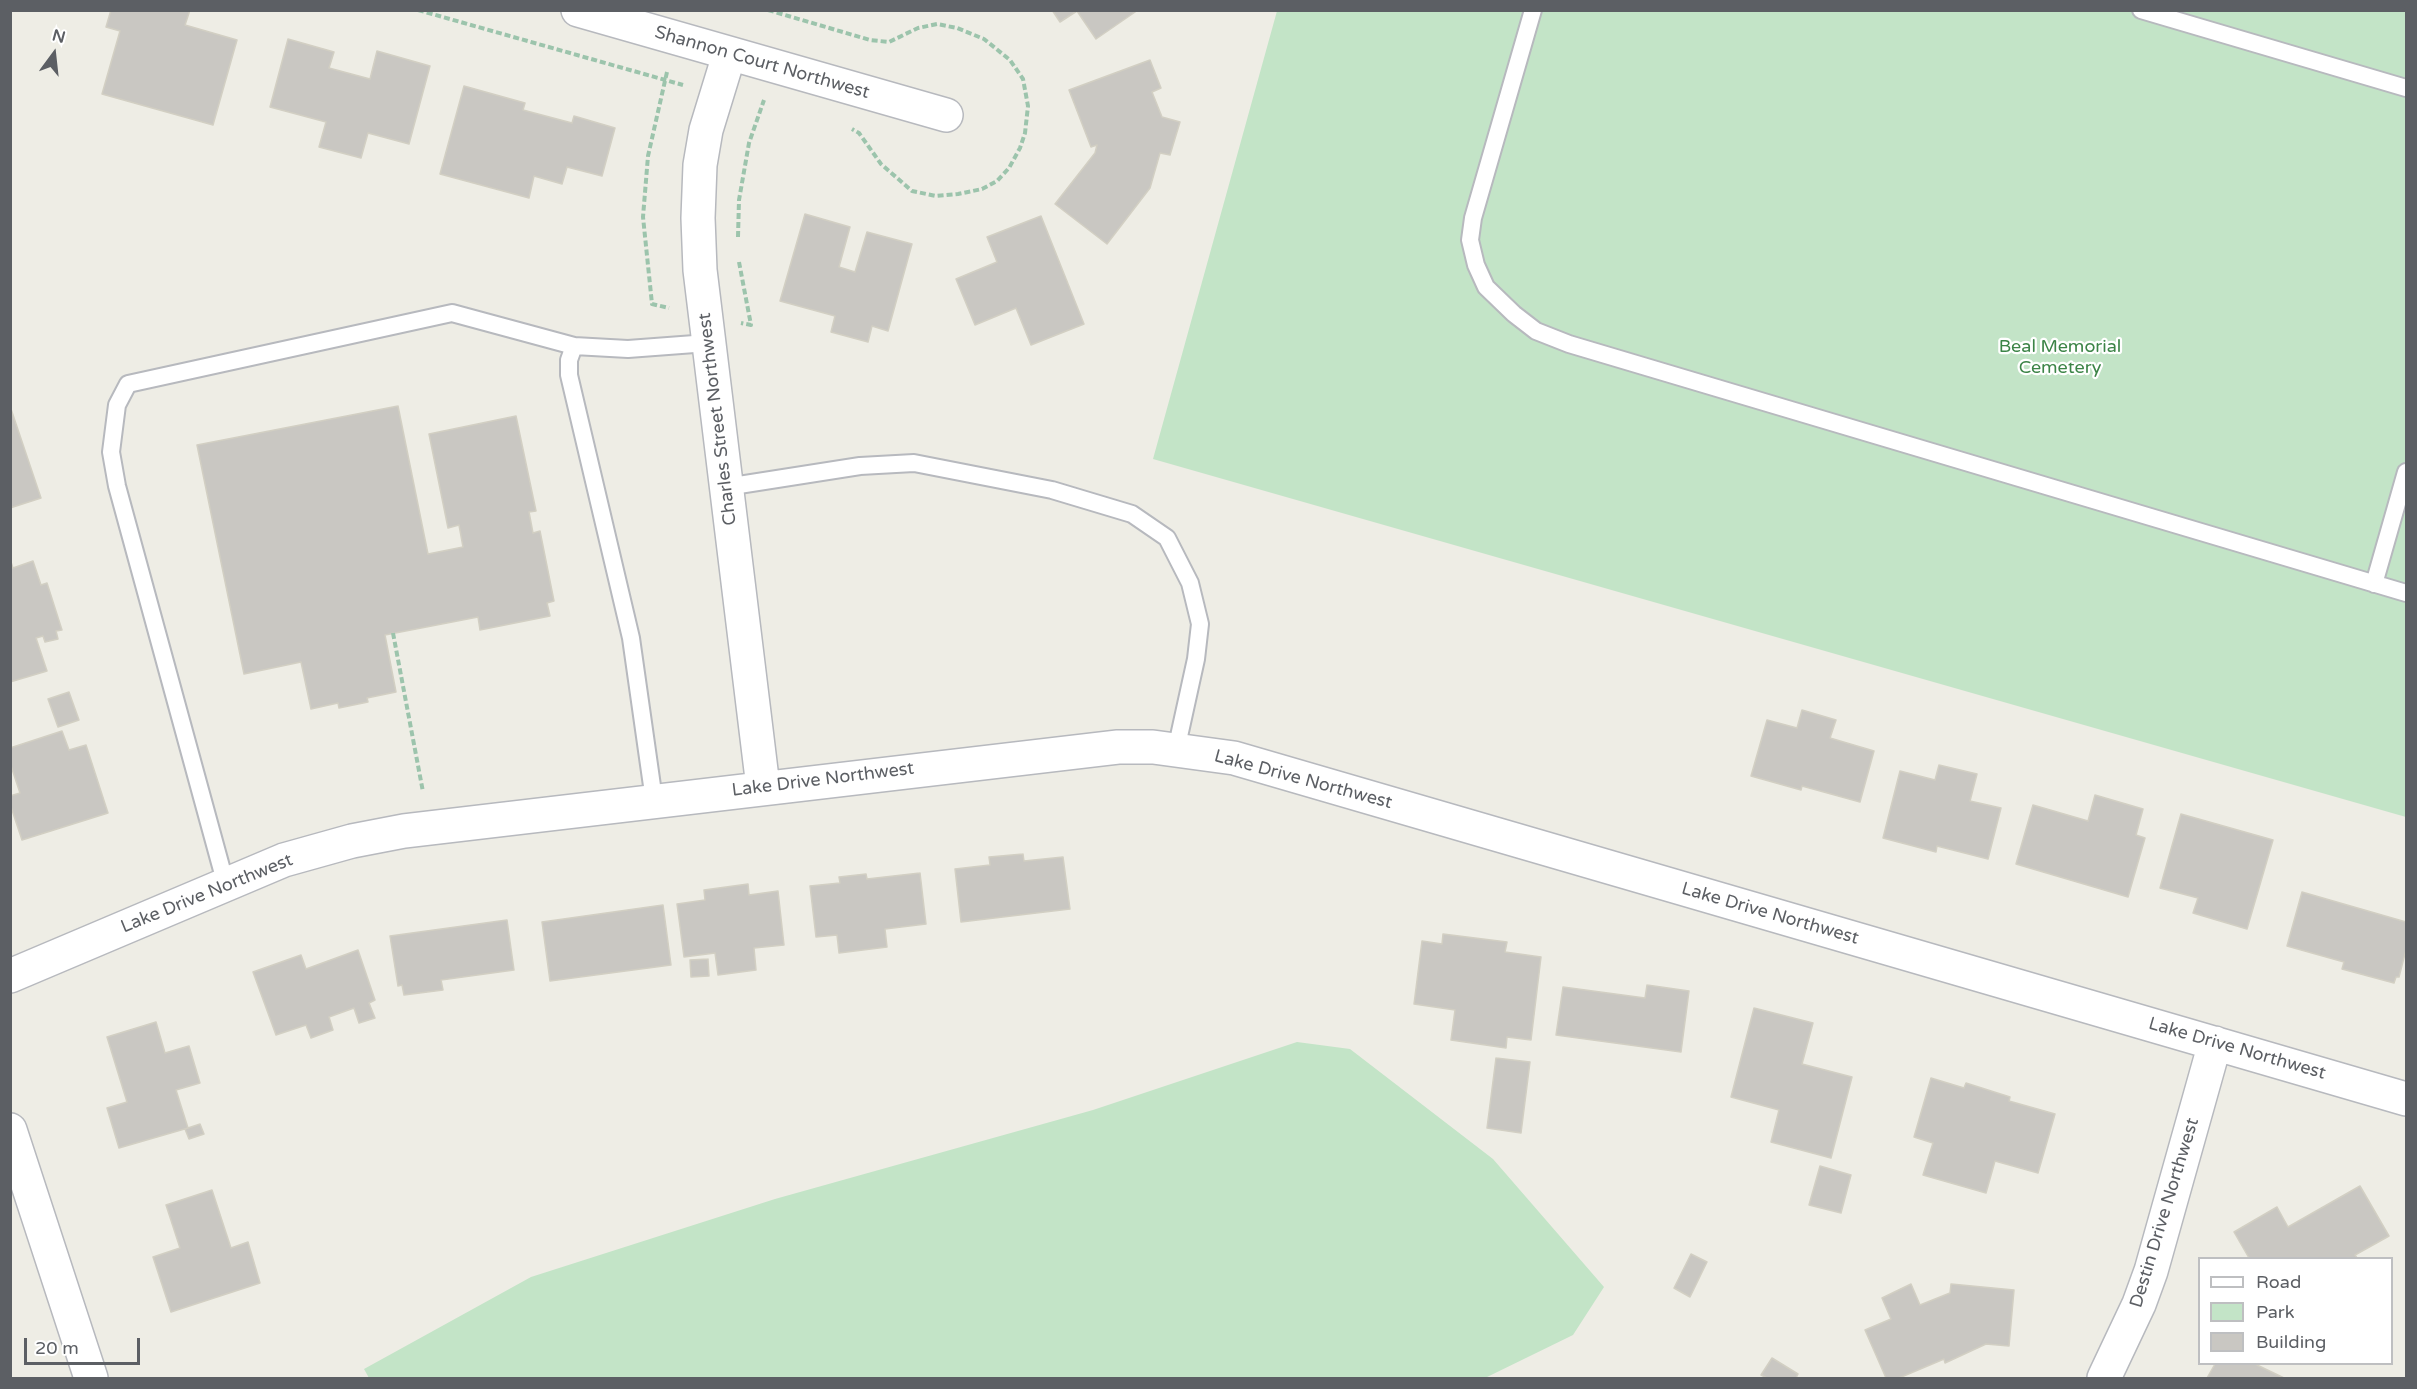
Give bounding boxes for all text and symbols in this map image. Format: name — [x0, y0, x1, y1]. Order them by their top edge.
street label: Shannon Court Northwest — [652, 22, 872, 104]
north arrow — [24, 24, 84, 84]
text: N — [50, 25, 67, 48]
street label: Charles Street Northwest — [694, 311, 742, 527]
park label: Beal Memorial Cemetery — [1999, 336, 2121, 378]
street label: Lake Drive Northwest — [1212, 746, 1394, 814]
street label: Lake Drive Northwest — [731, 758, 915, 802]
street label: Lake Drive Northwest — [118, 850, 296, 938]
street label: Lake Drive Northwest — [1679, 878, 1861, 950]
street label: Lake Drive Northwest — [2146, 1013, 2328, 1085]
street label: Destin Drive Northwest — [2126, 1115, 2204, 1311]
legend — [2198, 1257, 2393, 1365]
text: Road — [2256, 1271, 2301, 1293]
text: Park — [2256, 1301, 2294, 1323]
scale bar — [27, 1326, 142, 1364]
text: Building — [2256, 1331, 2326, 1353]
text: 20 m — [35, 1337, 79, 1359]

